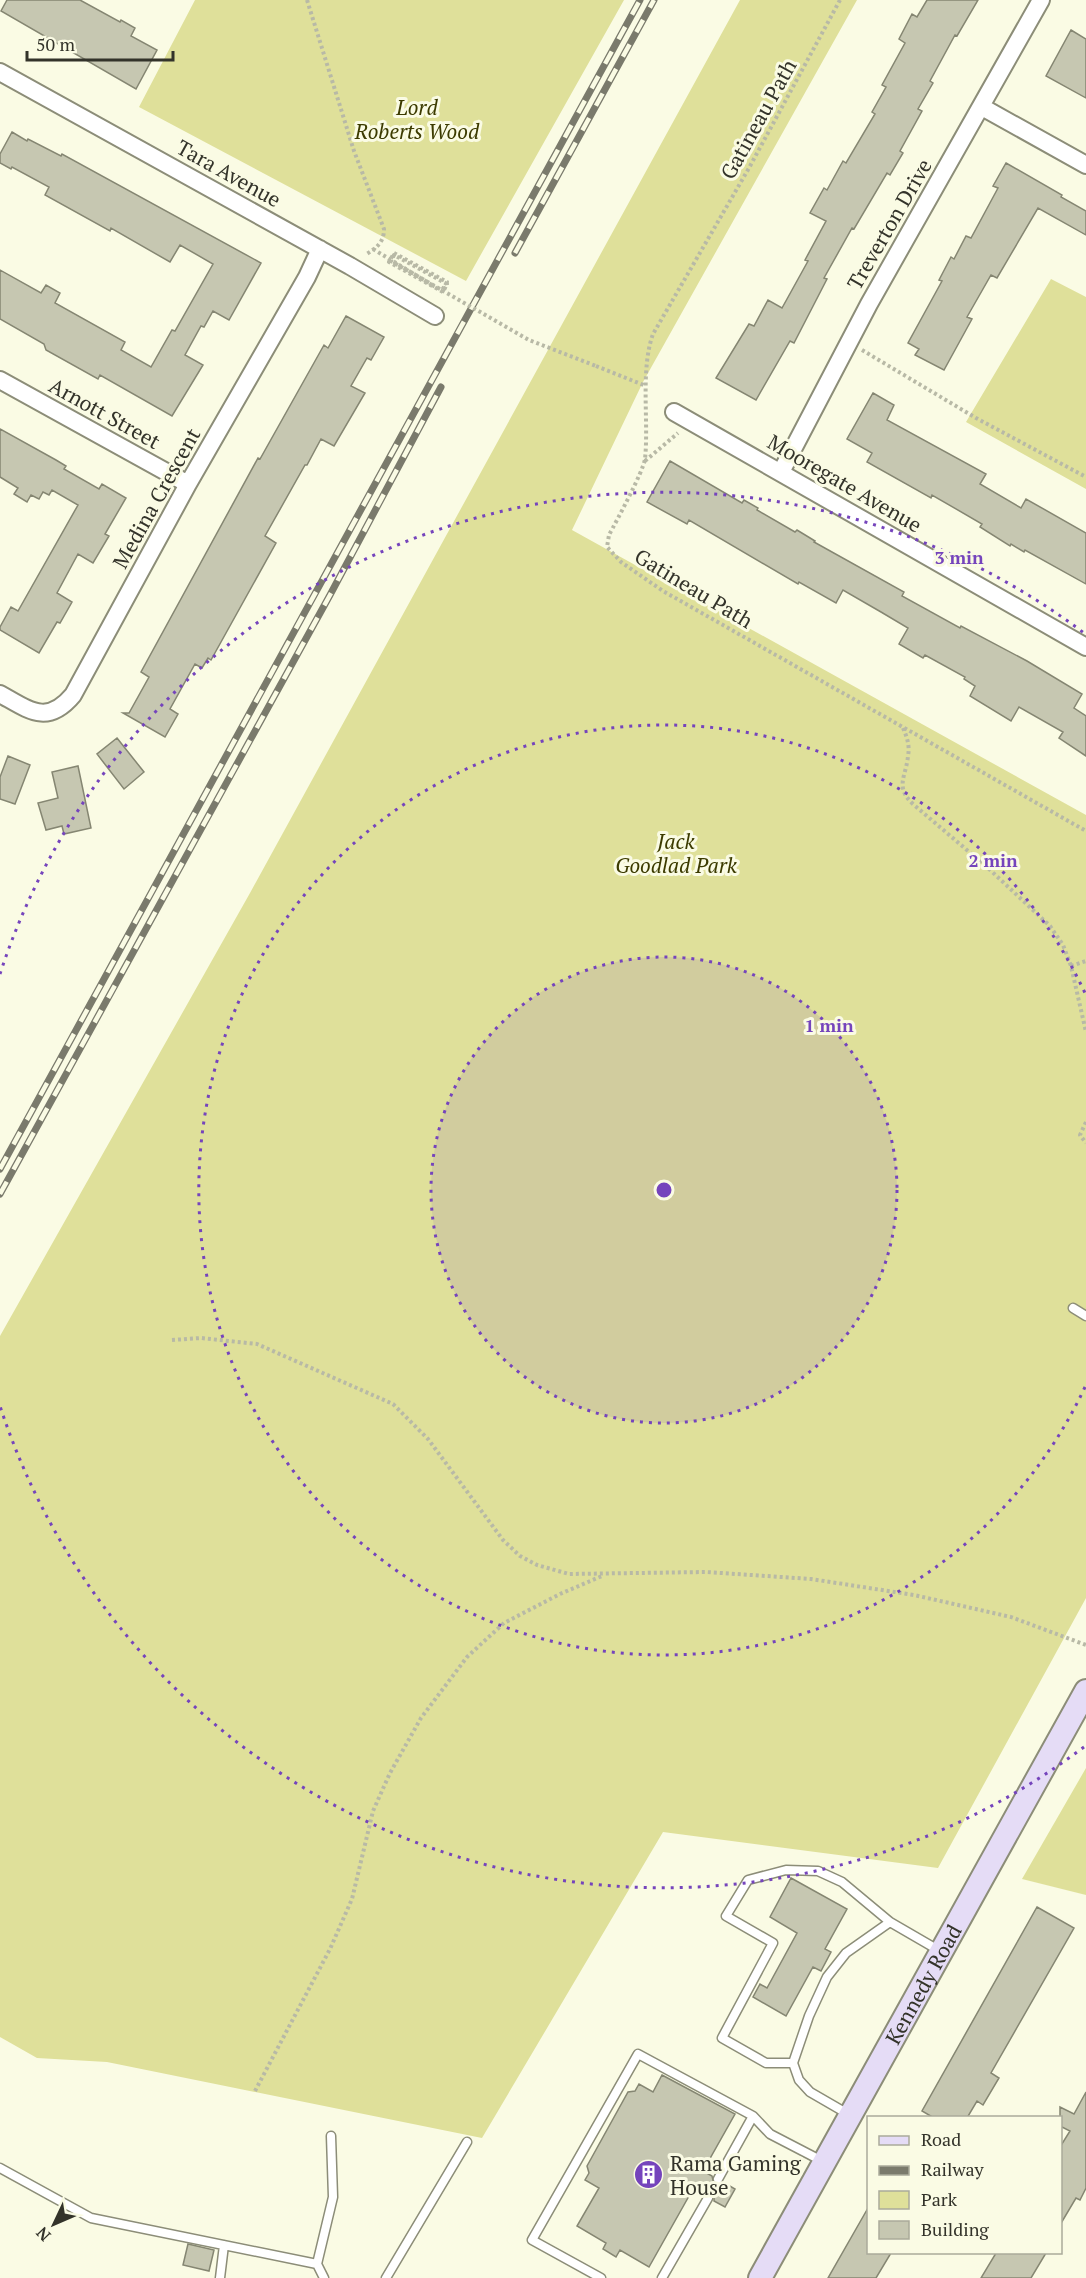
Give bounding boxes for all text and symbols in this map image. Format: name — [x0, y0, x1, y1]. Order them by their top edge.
scale bar — [27, 24, 172, 62]
text: 50 m — [36, 32, 76, 56]
street label: Gatineau Path — [713, 54, 803, 184]
park label: Lord Roberts Wood — [354, 93, 480, 145]
street label: Tara Avenue — [172, 133, 286, 213]
street label: Treverton Drive — [840, 154, 938, 294]
street label: Arnott Street — [44, 371, 166, 455]
street label: Medina Crescent — [106, 423, 206, 573]
street label: Mooregate Avenue — [763, 427, 927, 539]
street label: Gatineau Path — [630, 542, 758, 634]
text: 3 min — [934, 545, 984, 569]
park label: Jack Goodlad Park — [615, 827, 738, 879]
text: 2 min — [968, 848, 1018, 872]
text: 1 min — [804, 1013, 854, 1037]
centre of rings — [654, 1180, 674, 1200]
street label: Kennedy Road — [879, 1919, 968, 2049]
legend — [867, 2116, 1062, 2254]
text: Road — [921, 2127, 961, 2151]
place label: Rama Gaming House — [670, 2149, 802, 2201]
text: Railway — [921, 2157, 985, 2181]
building icon: Rama Gaming House — [633, 2159, 665, 2191]
text: Park — [921, 2187, 958, 2211]
north arrow — [24, 2194, 84, 2254]
text: Building — [921, 2217, 989, 2241]
text: N — [31, 2222, 55, 2246]

